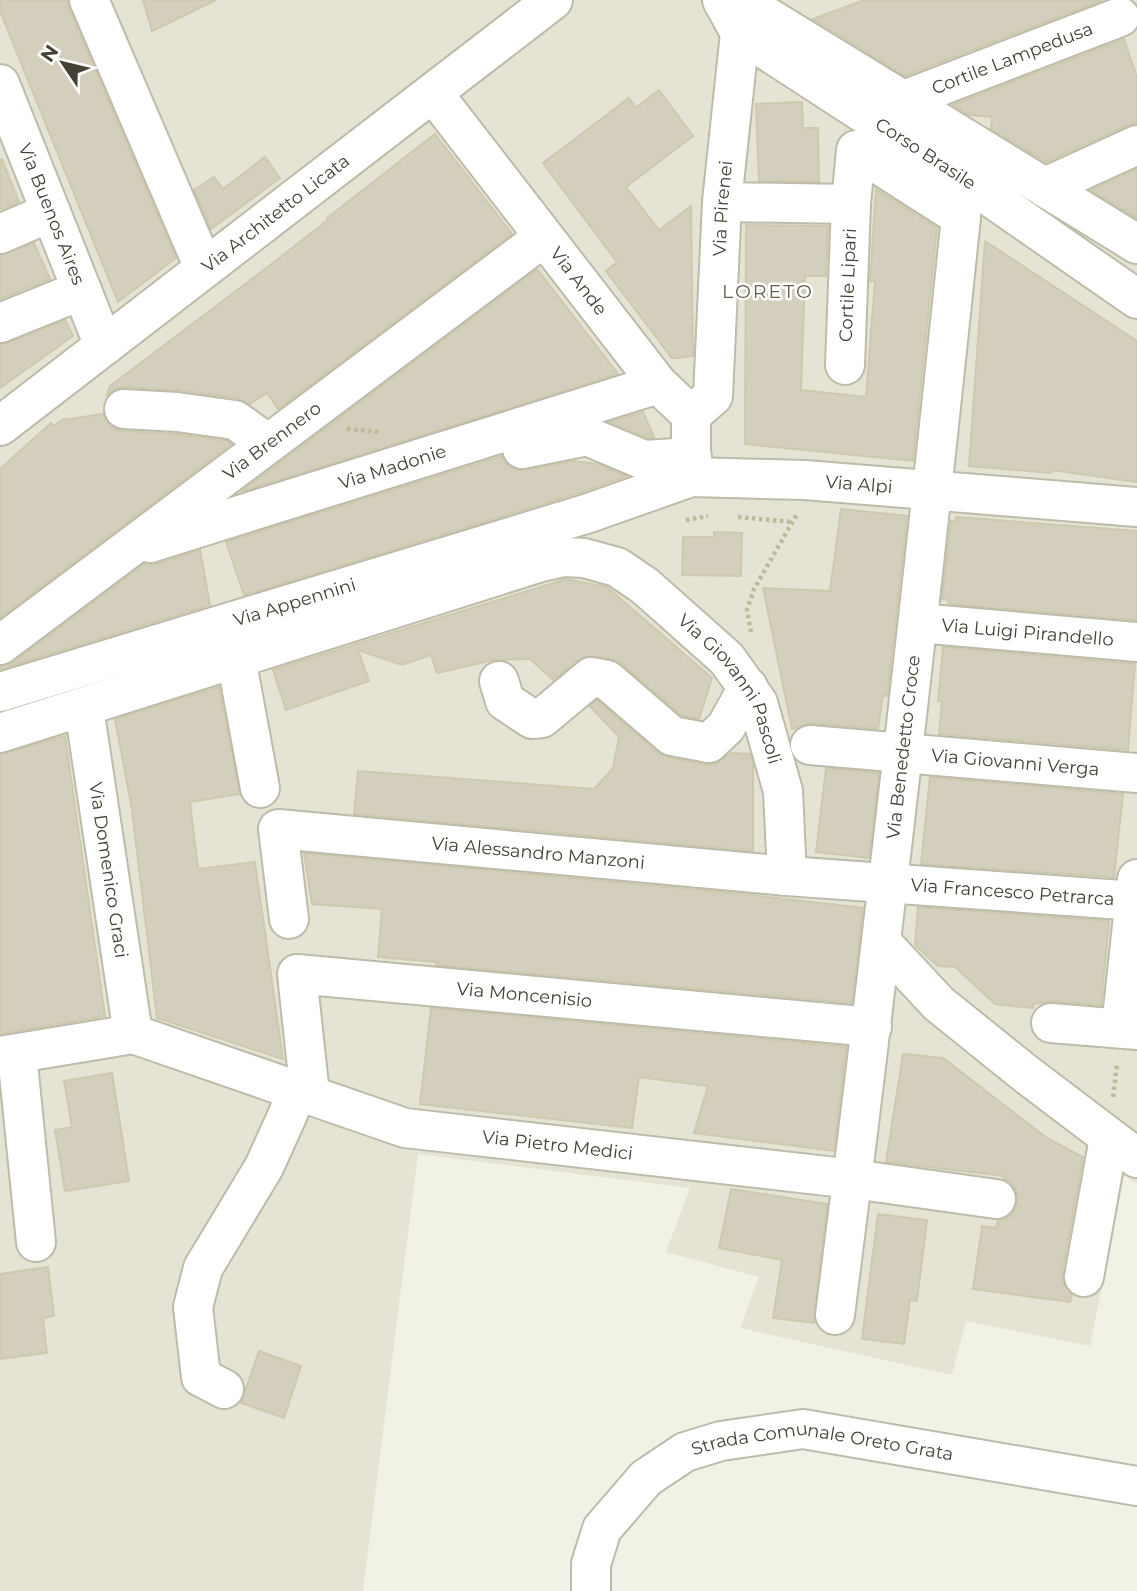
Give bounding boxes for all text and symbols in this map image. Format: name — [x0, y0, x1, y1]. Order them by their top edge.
street label: Cortile Lampedusa — [929, 17, 1096, 99]
north arrow — [28, 28, 98, 98]
text: N — [36, 41, 63, 66]
street label: Corso Brasile — [871, 113, 980, 195]
street label: Via Buenos Aires — [14, 140, 90, 288]
street label: Via Architetto Licata — [197, 150, 354, 278]
street label: Via Pirenei — [708, 159, 737, 257]
street label: Cortile Lipari — [835, 228, 861, 342]
street label: Via Ande — [545, 243, 612, 320]
district label: LORETO — [722, 280, 814, 303]
street label: Via Brennero — [218, 397, 326, 485]
street label: Via Madonie — [336, 440, 449, 494]
street label: Via Alpi — [825, 471, 893, 498]
street label: Via Appennini — [231, 573, 359, 631]
street label: Via Giovanni Pascoli — [673, 609, 786, 767]
street label: Via Luigi Pirandello — [941, 614, 1115, 651]
street label: Via Benedetto Croce — [882, 654, 925, 840]
street label: Via Giovanni Verga — [930, 744, 1100, 781]
street label: Via Domenico Graci — [84, 781, 132, 960]
street label: Via Alessandro Manzoni — [431, 832, 646, 874]
street label: Via Francesco Petrarca — [910, 874, 1115, 910]
street label: Via Moncenisio — [456, 978, 593, 1012]
street label: Via Pietro Medici — [481, 1126, 634, 1165]
street label: Strada Comunale Oreto Grata — [689, 1417, 955, 1465]

